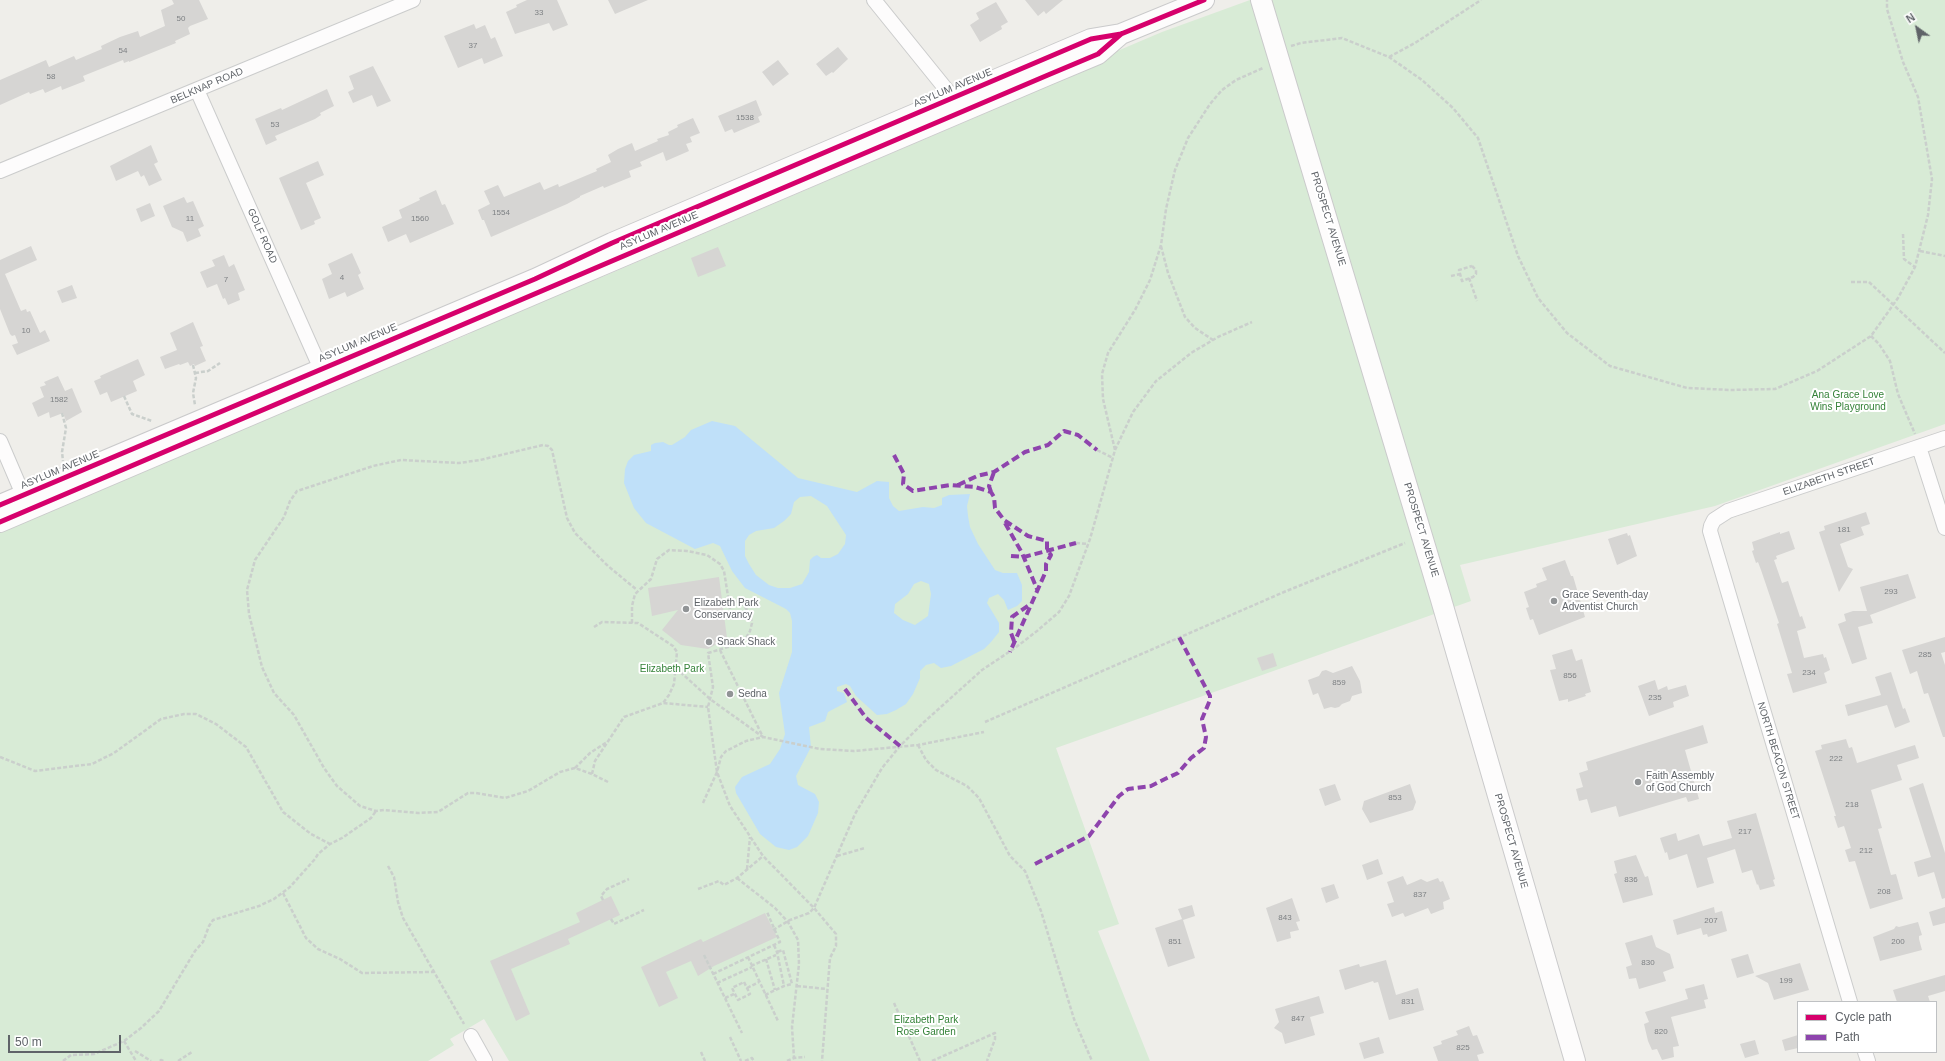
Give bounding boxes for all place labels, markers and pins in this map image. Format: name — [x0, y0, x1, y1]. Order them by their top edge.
place label: Grace Seventh-day Adventist Church — [1562, 589, 1648, 612]
marker: Grace Seventh-day Adventist Church — [1549, 596, 1559, 606]
place label: Elizabeth Park Conservancy — [694, 597, 758, 620]
marker: Elizabeth Park Conservancy — [681, 604, 691, 614]
place label: Snack Shack — [717, 636, 775, 648]
marker: Snack Shack — [704, 637, 714, 647]
place label: Sedna — [738, 688, 767, 700]
marker: Sedna — [725, 689, 735, 699]
place label: Faith Assembly of God Church — [1646, 770, 1714, 794]
marker: Faith Assembly of God Church — [1633, 777, 1643, 787]

